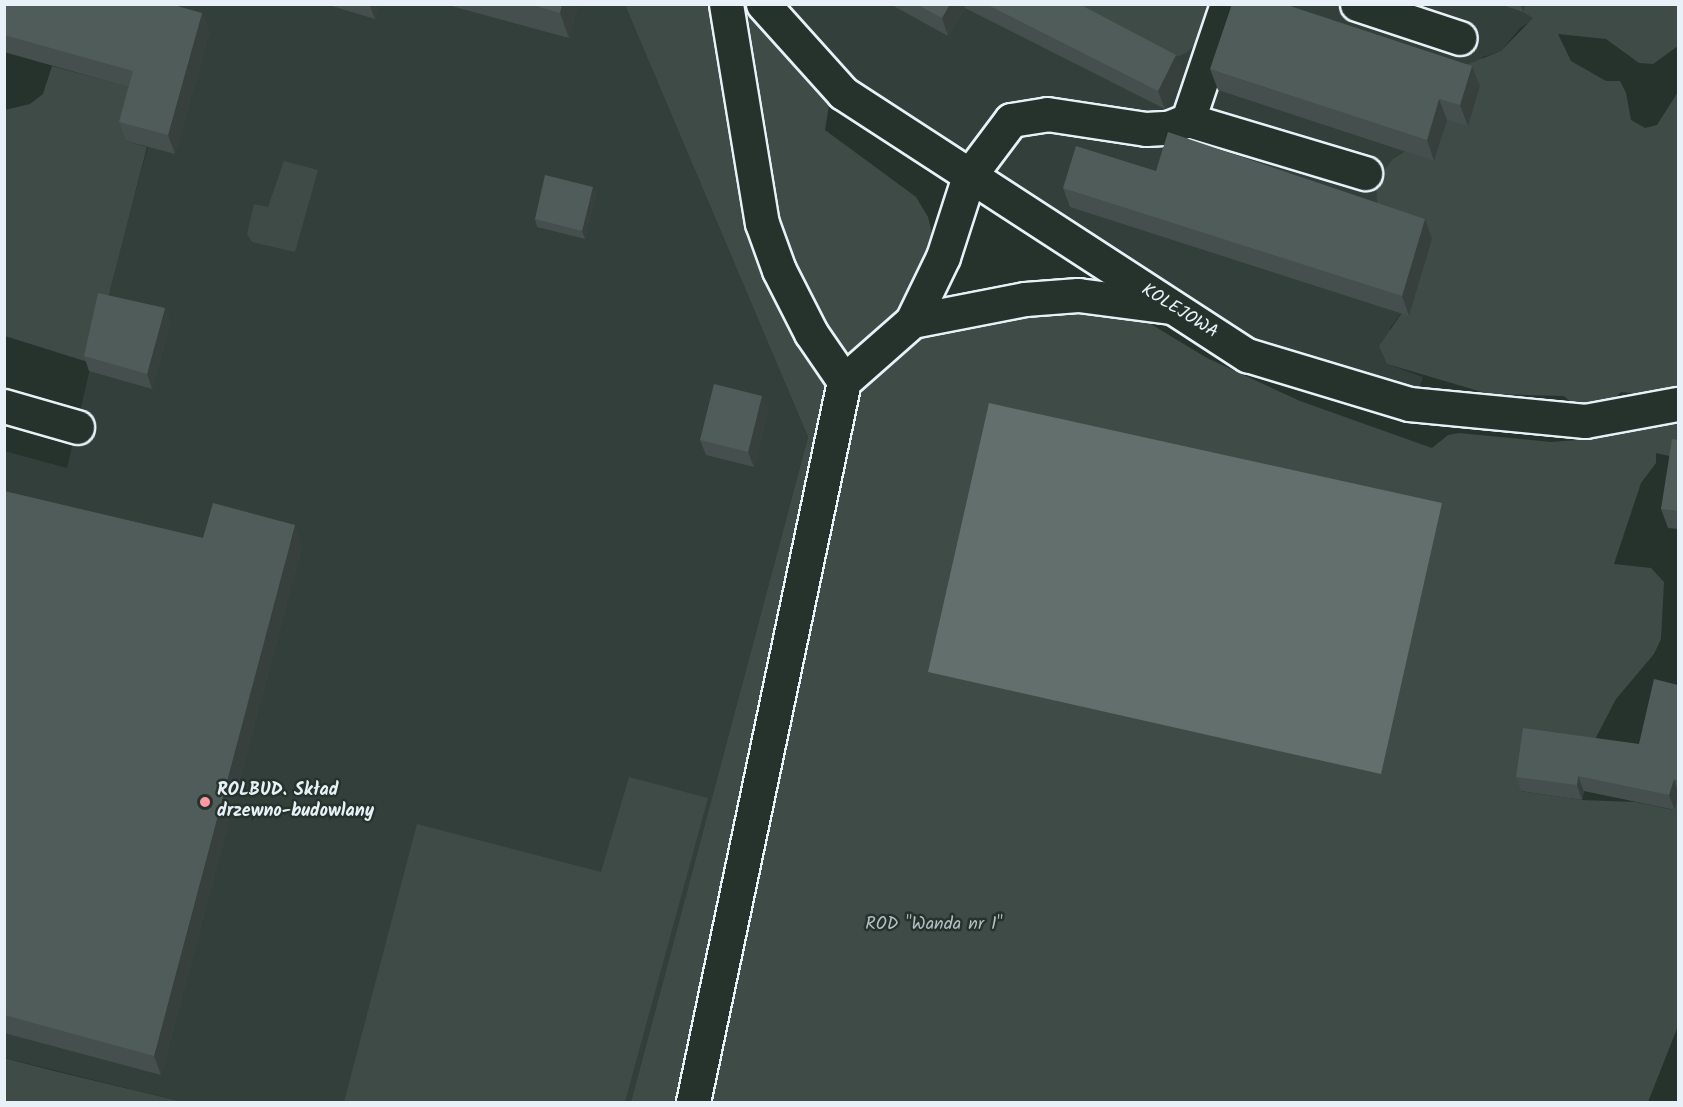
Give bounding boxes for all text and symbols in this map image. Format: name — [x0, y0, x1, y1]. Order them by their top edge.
street label: KOLEJOWA — [1137, 280, 1221, 344]
place label: ROLBUD. Skład drzewno-budowlany — [217, 781, 374, 824]
marker: ROLBUD. Skład drzewno-budowlany — [198, 795, 212, 809]
park label: ROD "Wanda nr 1" — [865, 914, 1003, 936]

